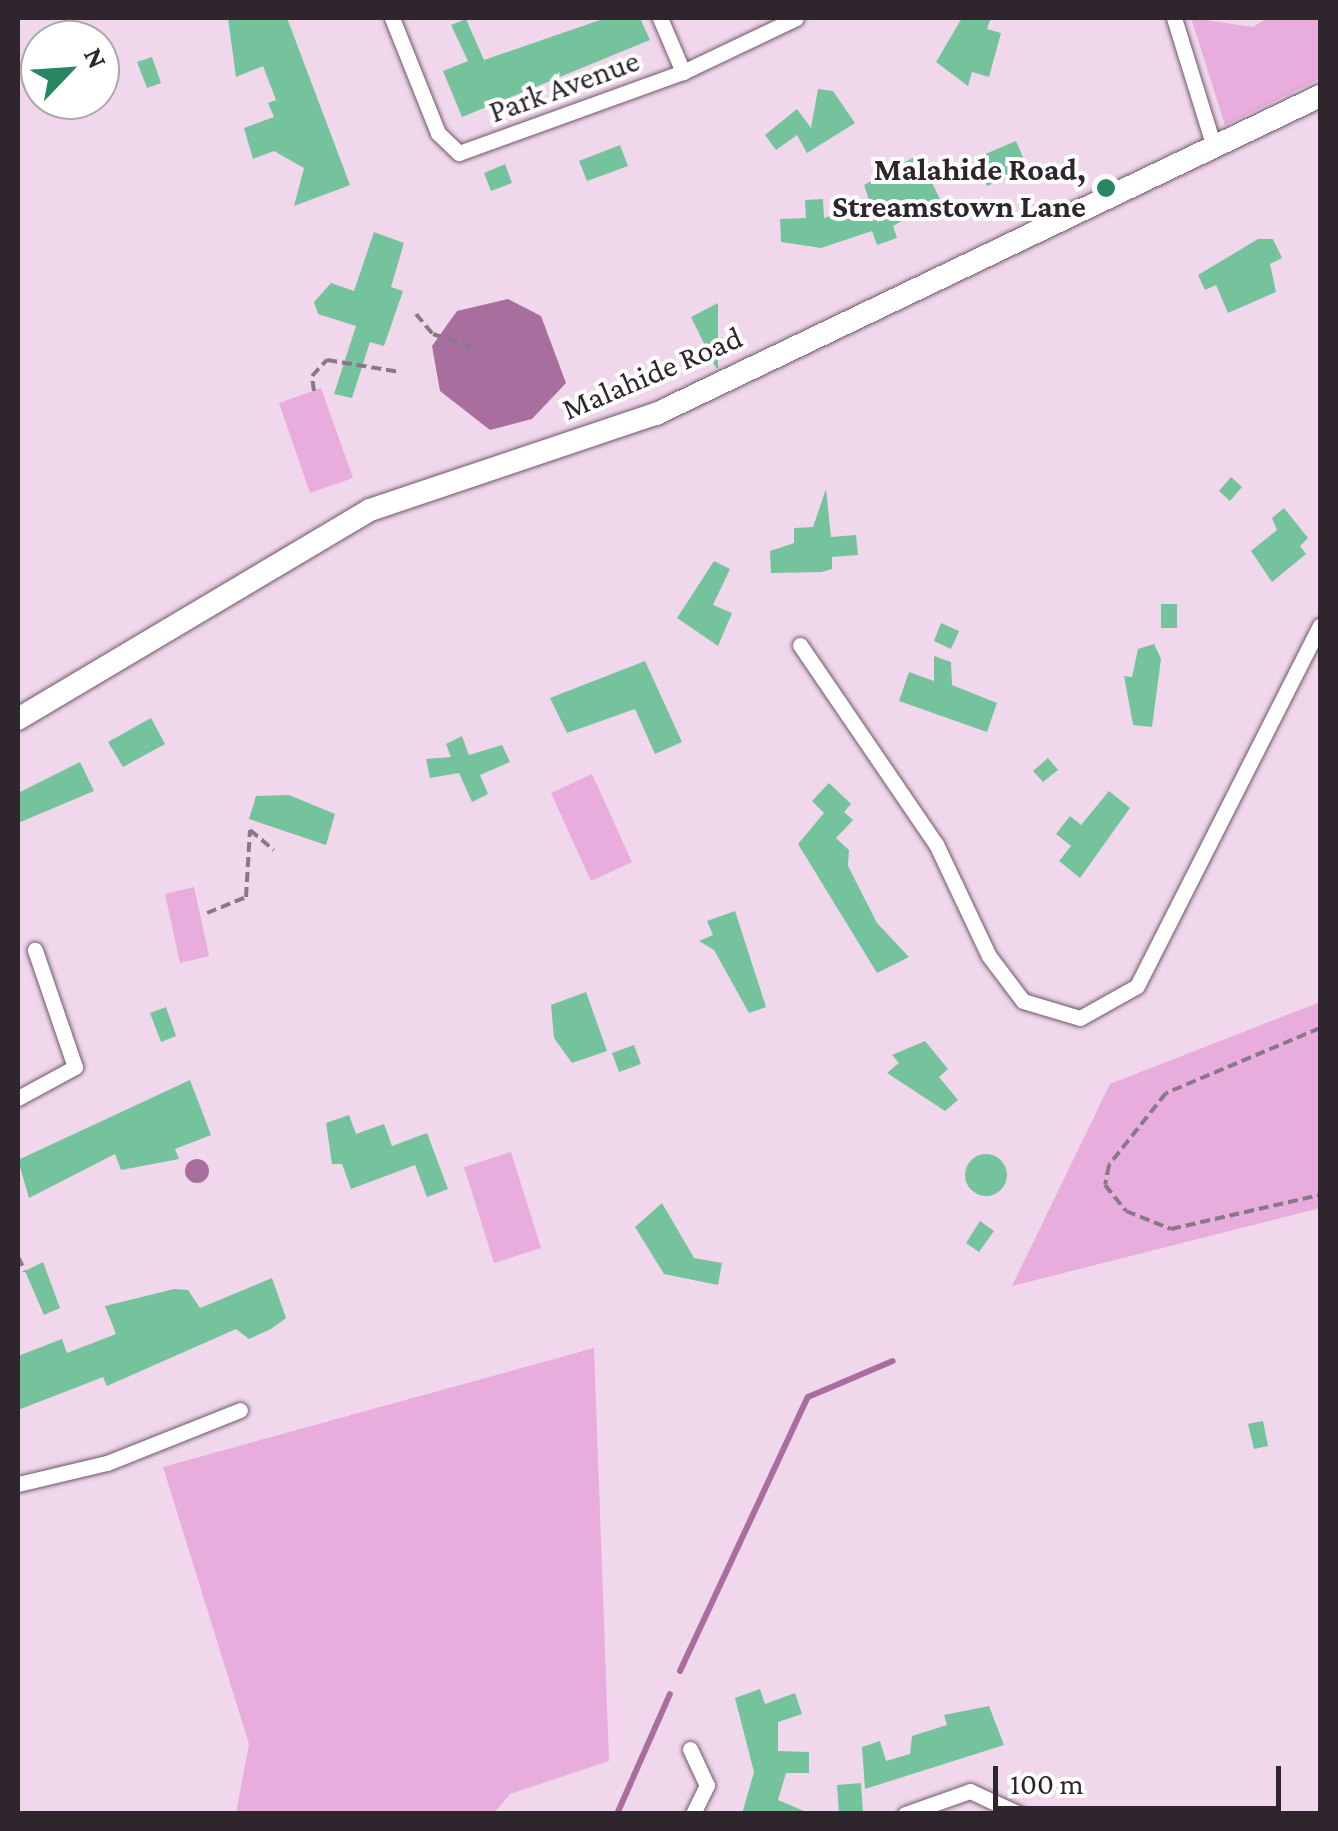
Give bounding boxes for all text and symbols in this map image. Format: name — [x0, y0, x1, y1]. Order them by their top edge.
north arrow — [20, 20, 120, 120]
street label: Park Avenue — [484, 41, 644, 131]
text: N — [78, 43, 114, 73]
place label: Malahide Road, Streamstown Lane — [832, 151, 1086, 226]
marker: Malahide Road, Streamstown Lane — [1095, 177, 1117, 199]
street label: Malahide Road — [556, 318, 748, 428]
scale bar — [998, 1746, 1286, 1808]
text: 100 m — [1010, 1767, 1084, 1800]

